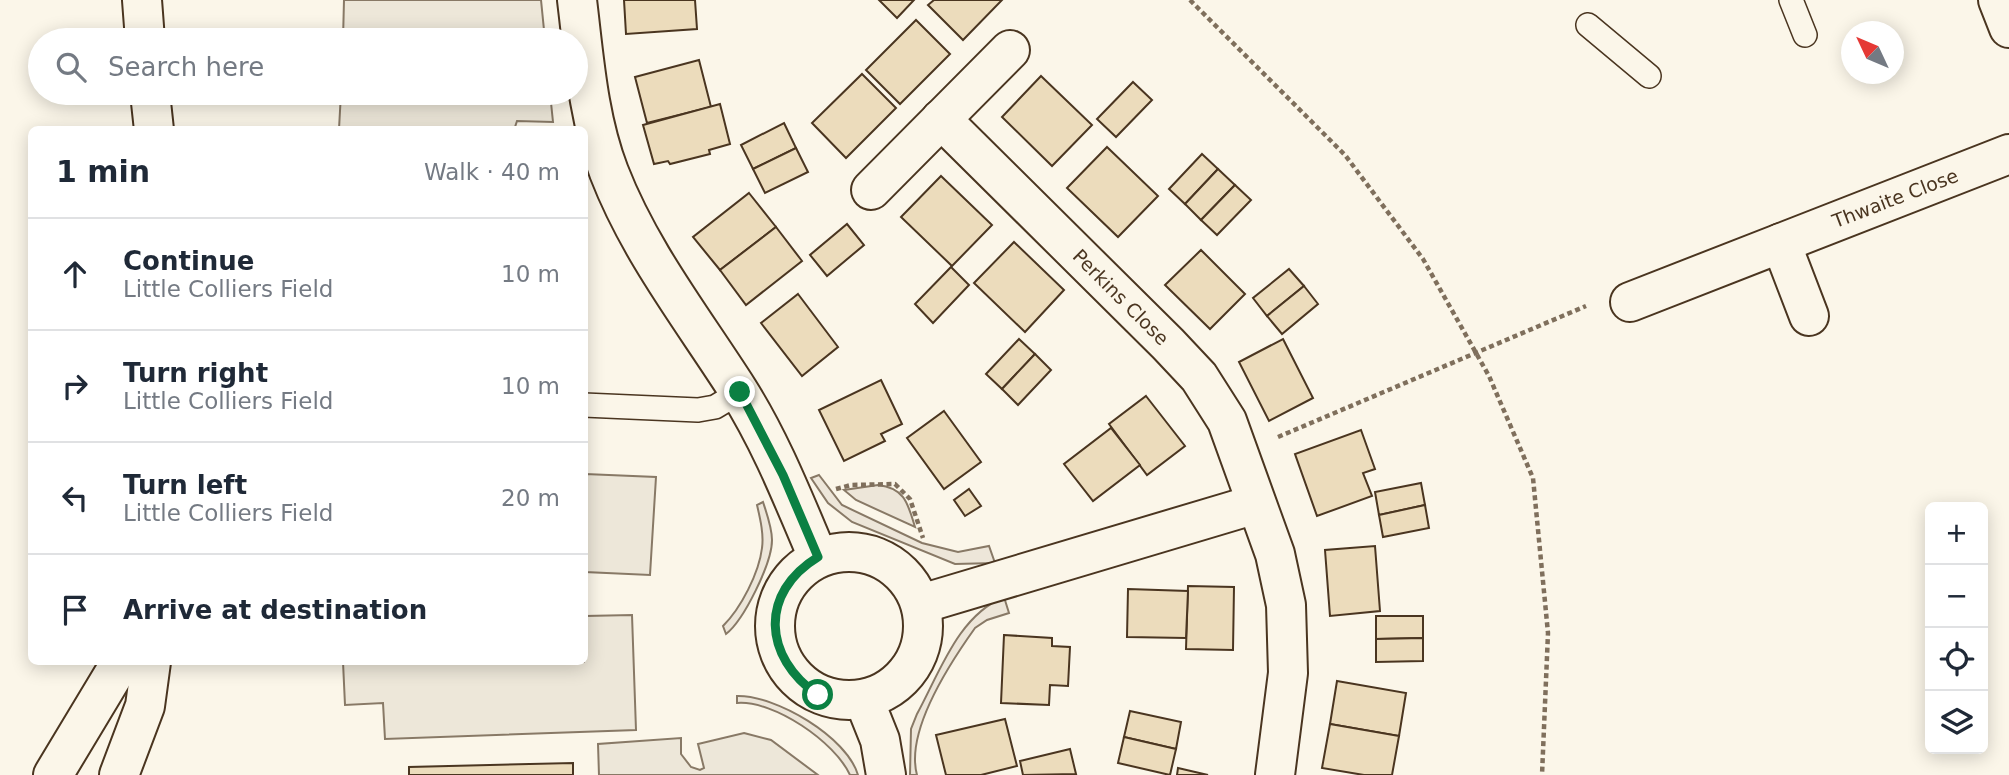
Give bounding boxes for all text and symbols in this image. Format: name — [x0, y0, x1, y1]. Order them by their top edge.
north arrow — [1841, 21, 1904, 84]
search box — [28, 28, 588, 105]
icon: search — [52, 48, 90, 86]
text: Search here — [108, 52, 264, 82]
text: 1 min — [56, 154, 150, 189]
text: Walk · 40 m — [424, 159, 560, 185]
street label: Thwaite Close — [1828, 164, 1961, 232]
street label: Perkins Close — [1069, 245, 1173, 349]
text: Continue — [123, 246, 254, 276]
icon: ahead — [56, 255, 94, 293]
text: 10 m — [501, 261, 560, 287]
text: Little Colliers Field — [123, 276, 333, 302]
text: Turn right — [123, 358, 268, 388]
icon: right — [56, 367, 94, 405]
text: 10 m — [501, 373, 560, 399]
route end — [724, 376, 755, 407]
text: Little Colliers Field — [123, 388, 333, 414]
text: Turn left — [123, 470, 247, 500]
icon: left — [56, 479, 94, 517]
text: 20 m — [501, 485, 560, 511]
text: Little Colliers Field — [123, 500, 333, 526]
map controls — [1925, 502, 1988, 754]
button: + — [1925, 502, 1988, 565]
button: − — [1925, 565, 1988, 628]
icon: arrive — [56, 591, 94, 629]
text: Arrive at destination — [123, 595, 427, 625]
button: locate — [1925, 628, 1988, 691]
route start — [802, 679, 833, 710]
button: layers — [1925, 691, 1988, 754]

